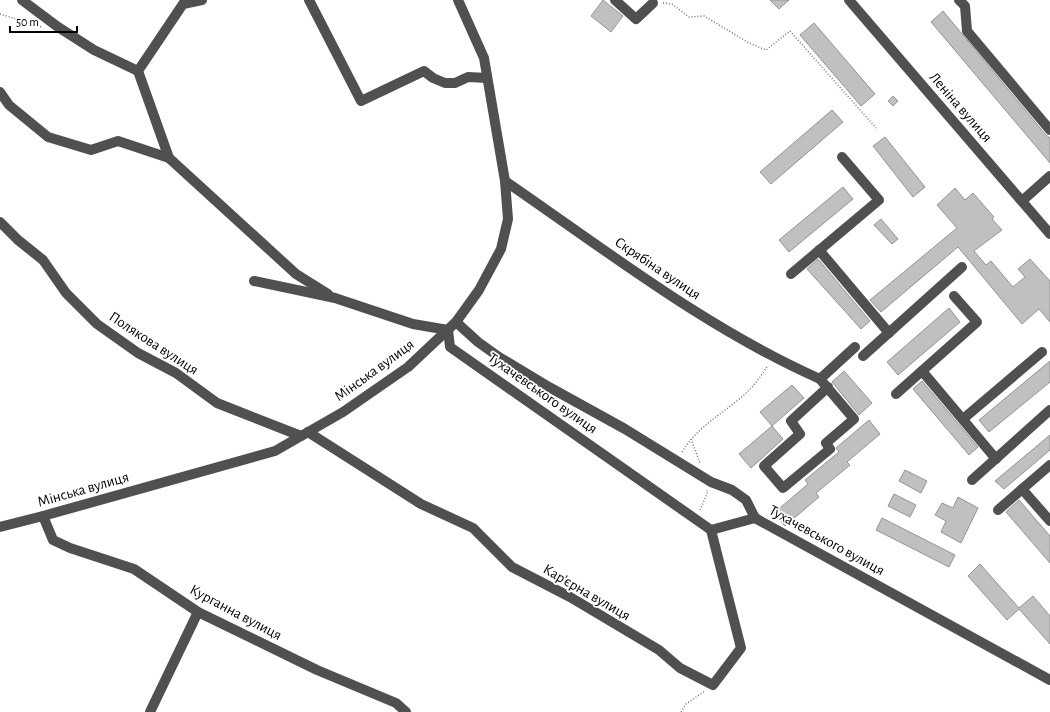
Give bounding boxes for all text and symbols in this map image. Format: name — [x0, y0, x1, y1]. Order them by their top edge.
scale bar — [10, 8, 77, 34]
text: 50 m — [16, 16, 39, 28]
street label: Леніна вулиця — [926, 70, 995, 145]
street label: Скрябіна вулиця — [612, 234, 703, 303]
street label: Полякова вулиця — [106, 309, 201, 378]
street label: Мінська вулиця — [332, 337, 417, 404]
street label: Тухачевського вулиця — [485, 350, 600, 437]
street label: Мінська вулиця — [36, 469, 131, 510]
street label: Тухачевського вулиця — [766, 502, 887, 578]
street label: Кар’єрна вулиця — [540, 561, 633, 623]
street label: Курганна вулиця — [187, 582, 284, 643]

